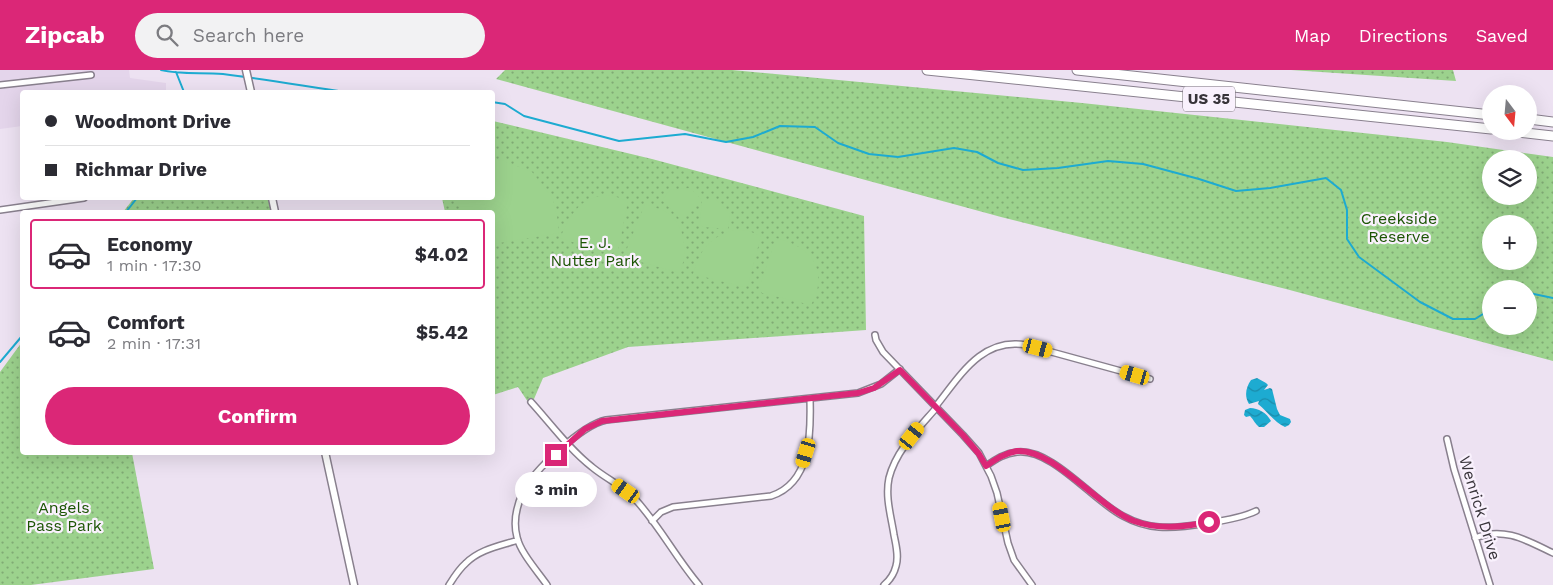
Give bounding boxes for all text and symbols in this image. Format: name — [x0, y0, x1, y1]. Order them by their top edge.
search box — [135, 13, 485, 58]
text: Zipcab — [25, 21, 105, 49]
icon: search — [153, 21, 181, 49]
text: Search here — [193, 24, 304, 47]
text: Map — [1294, 25, 1331, 46]
text: Directions — [1359, 25, 1448, 46]
text: Saved — [1476, 25, 1528, 46]
north arrow — [1482, 85, 1538, 140]
map controls — [1482, 85, 1537, 335]
road number: US 35 — [1183, 86, 1235, 112]
text: Woodmont Drive — [75, 110, 231, 133]
button: layers — [1482, 150, 1537, 205]
text: Richmar Drive — [75, 158, 207, 181]
park label: Creekside Reserve — [1361, 209, 1437, 246]
button: + — [1482, 215, 1537, 270]
icon: car — [47, 232, 92, 277]
text: Economy — [107, 233, 192, 256]
park label: E. J. Nutter Park — [550, 233, 640, 270]
text: $4.02 — [415, 243, 468, 266]
text: 1 min · 17:30 — [107, 256, 202, 275]
button: − — [1482, 280, 1537, 335]
icon: car — [47, 310, 92, 355]
text: Comfort — [107, 311, 185, 334]
text: $5.42 — [416, 321, 468, 344]
text: 2 min · 17:31 — [107, 334, 201, 353]
car — [1021, 337, 1054, 359]
car — [1118, 364, 1151, 386]
button: Confirm — [45, 387, 470, 445]
car — [896, 420, 927, 452]
car — [794, 436, 817, 470]
route end — [545, 444, 567, 466]
street label: Wenrick Drive — [1455, 454, 1505, 562]
callout: 3 min — [515, 472, 597, 508]
car — [609, 476, 642, 506]
text: 3 min — [534, 480, 578, 499]
park label: Angels Pass Park — [26, 498, 102, 535]
car — [991, 501, 1012, 533]
route start — [1198, 511, 1220, 533]

